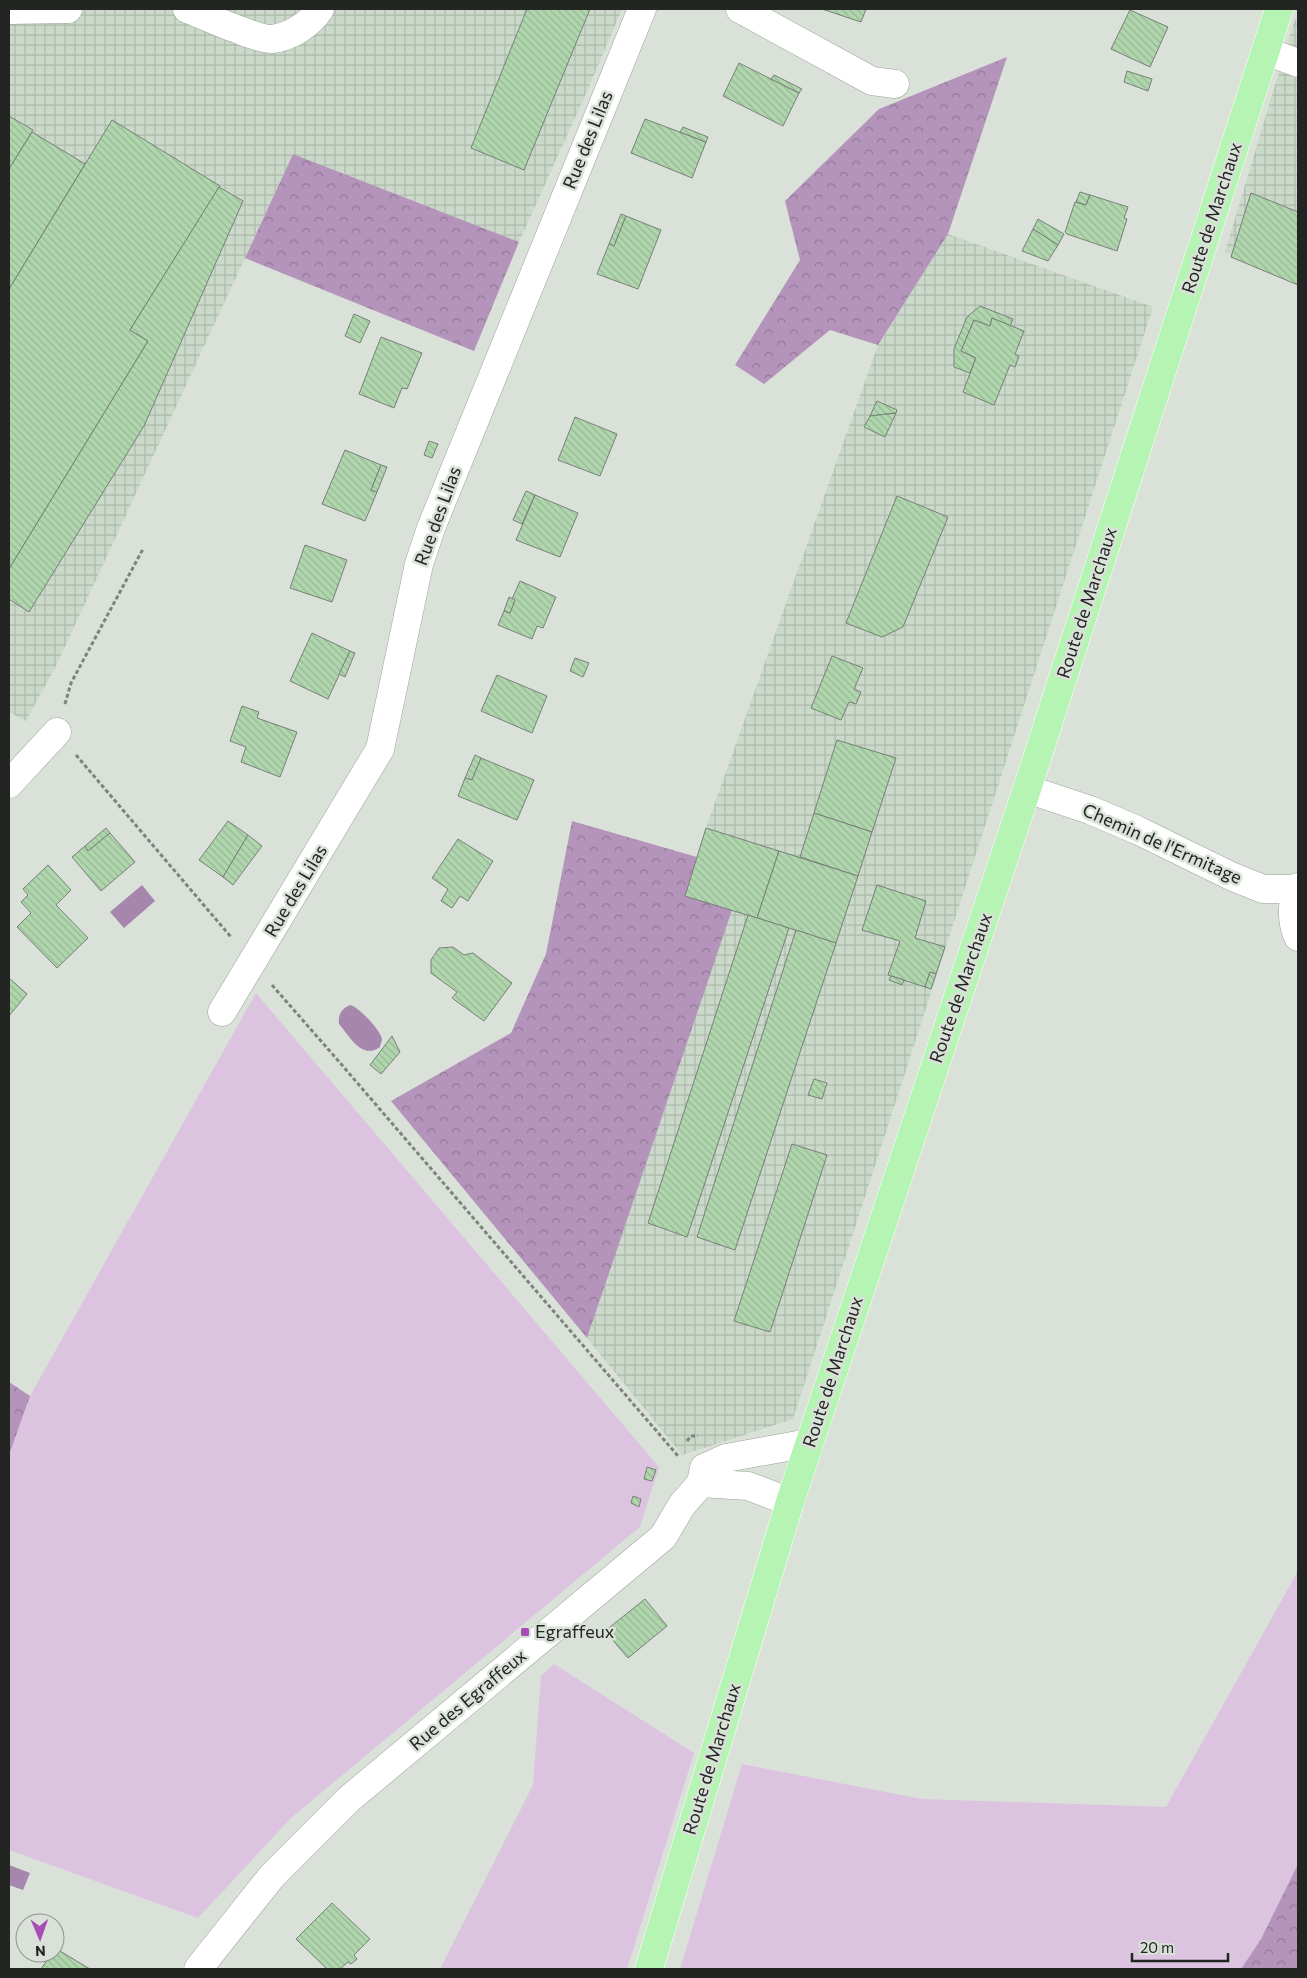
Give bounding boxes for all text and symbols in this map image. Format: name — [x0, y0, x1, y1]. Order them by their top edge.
street label: Rue des Lilas — [557, 87, 617, 192]
street label: Route de Marchaux — [1176, 139, 1246, 296]
street label: Rue des Lilas — [409, 463, 465, 568]
street label: Route de Marchaux — [1051, 524, 1121, 681]
street label: Chemin de l'Ermitage — [1079, 798, 1245, 888]
street label: Rue des Lilas — [259, 840, 331, 941]
street label: Route de Marchaux — [924, 909, 996, 1066]
street label: Route de Marchaux — [797, 1293, 867, 1450]
place label: Egraffeux — [535, 1620, 615, 1642]
marker: Egraffeux — [519, 1626, 531, 1638]
street label: Rue des Egraffeux — [404, 1644, 531, 1755]
street label: Route de Marchaux — [678, 1680, 745, 1837]
north arrow — [15, 1913, 65, 1963]
scale bar — [1132, 1930, 1228, 1962]
text: 20 m — [1140, 1938, 1174, 1956]
text: N — [35, 1943, 46, 1960]

